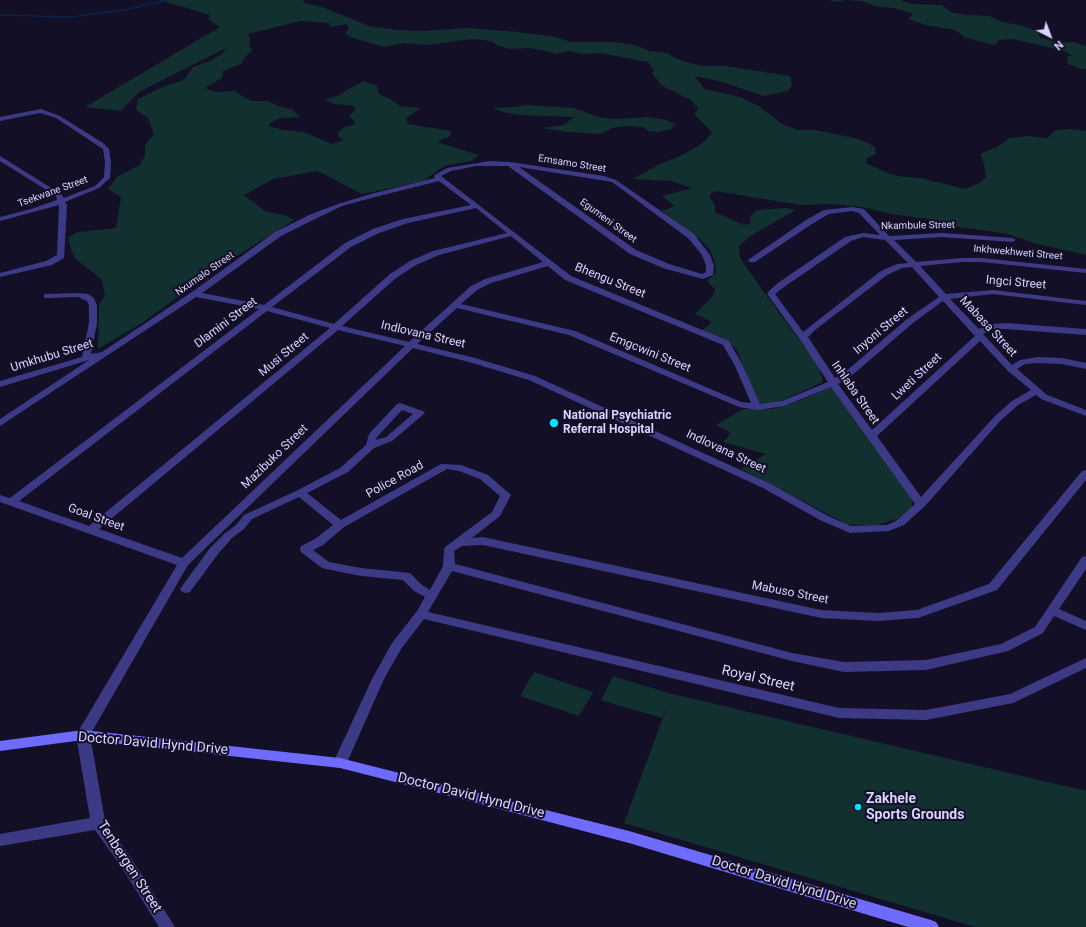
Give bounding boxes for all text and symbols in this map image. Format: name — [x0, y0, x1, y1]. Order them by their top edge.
north arrow — [1030, 16, 1070, 56]
text: N — [1051, 38, 1066, 53]
street label: Emsamo Street — [537, 153, 607, 175]
street label: Tsekwane Street — [16, 174, 90, 210]
street label: Egumeni Street — [577, 196, 639, 246]
street label: Nkambule Street — [881, 219, 955, 233]
street label: Inkhwekhweti Street — [973, 243, 1063, 263]
street label: Nxumalo Street — [173, 249, 237, 299]
street label: Bhengu Street — [573, 260, 647, 302]
street label: Ingci Street — [985, 273, 1047, 293]
street label: Mabasa Street — [956, 294, 1020, 360]
street label: Dlamini Street — [192, 295, 260, 351]
street label: Inyoni Street — [851, 304, 911, 358]
street label: Indlovana Street — [379, 318, 467, 352]
street label: Musi Street — [256, 330, 312, 380]
street label: Emgcwini Street — [607, 330, 693, 376]
street label: Umkhubu Street — [9, 337, 95, 375]
street label: Lweti Street — [889, 350, 945, 404]
street label: Inhlaba Street — [828, 359, 882, 427]
place label: National Psychiatric Referral Hospital — [563, 409, 672, 437]
marker: National Psychiatric Referral Hospital — [548, 417, 560, 429]
street label: Mazibuko Street — [239, 422, 311, 492]
street label: Indlovana Street — [684, 427, 768, 477]
street label: Police Road — [364, 458, 426, 502]
street label: Goal Street — [66, 501, 126, 535]
street label: Mabuso Street — [750, 578, 830, 608]
street label: Royal Street — [720, 662, 796, 696]
street label: Doctor David Hynd Drive — [77, 729, 229, 759]
street label: Doctor David Hynd Drive — [396, 770, 546, 822]
place label: Zakhele Sports Grounds — [866, 791, 964, 824]
marker: Zakhele Sports Grounds — [853, 802, 863, 812]
street label: Tenbergen Street — [93, 818, 165, 916]
street label: Doctor David Hynd Drive — [710, 853, 858, 913]

